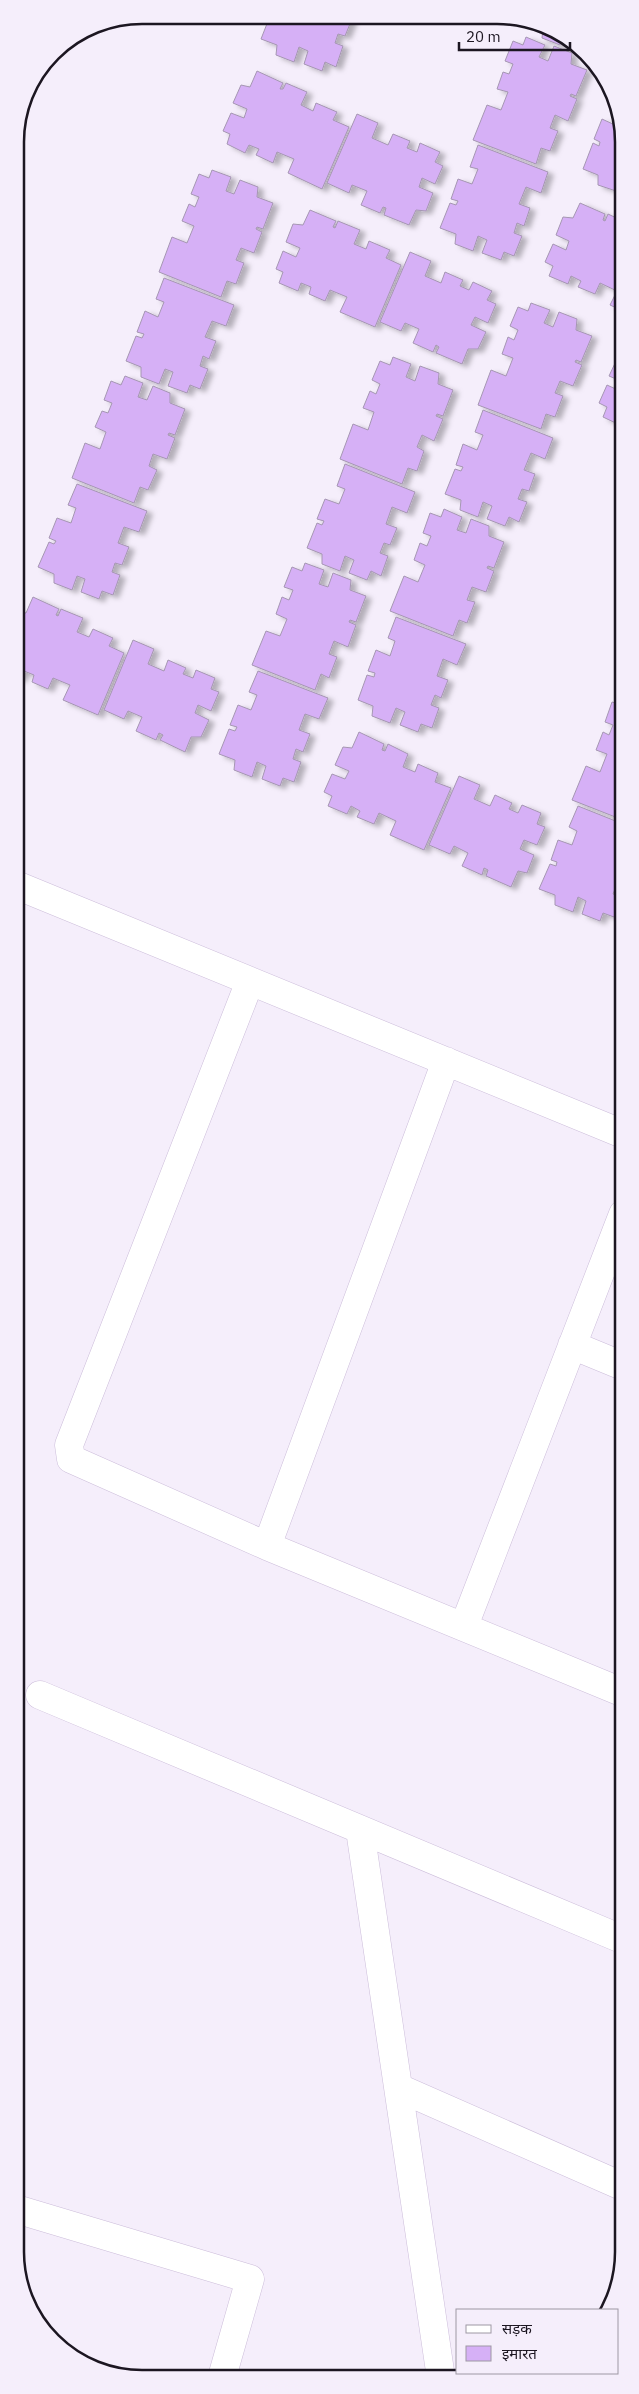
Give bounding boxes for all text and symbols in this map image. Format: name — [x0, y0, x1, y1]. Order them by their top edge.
scale bar — [459, 20, 570, 52]
text: 20 m — [466, 27, 501, 46]
legend — [456, 2309, 619, 2374]
text: सड़क — [502, 2319, 532, 2338]
text: इमारत — [502, 2344, 537, 2363]

